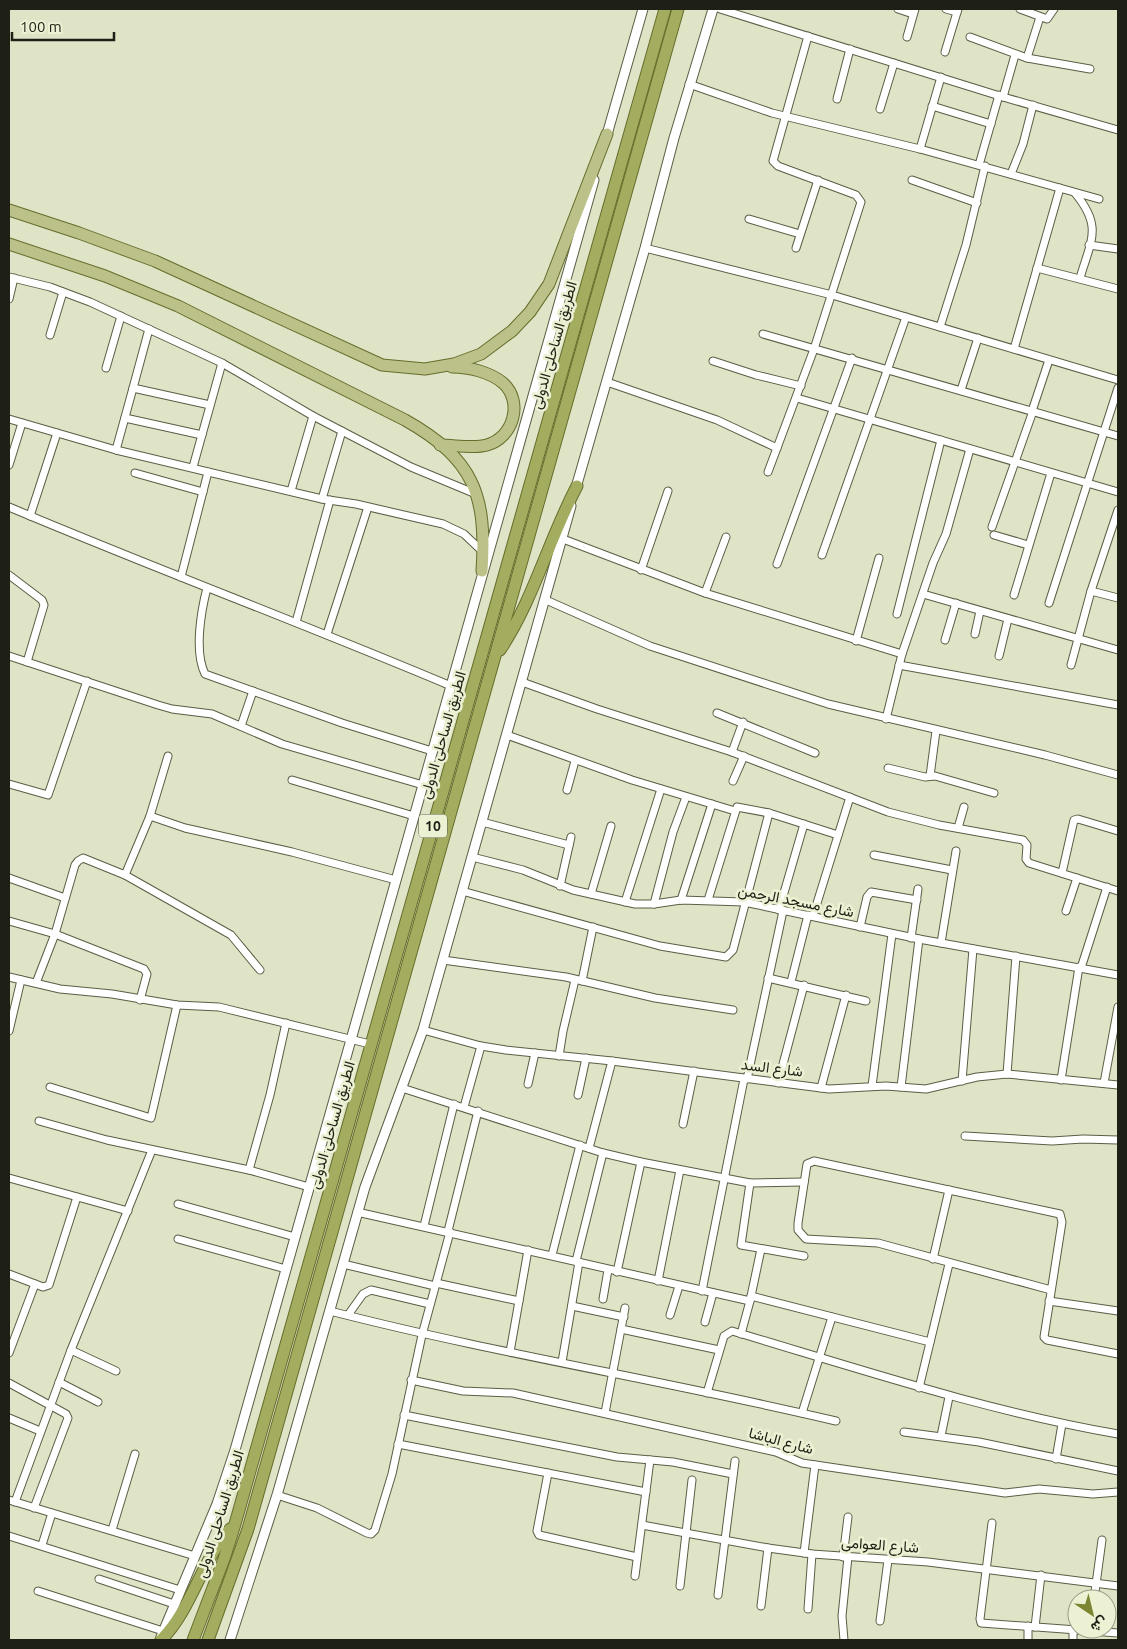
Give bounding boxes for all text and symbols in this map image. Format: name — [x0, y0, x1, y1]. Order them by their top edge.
scale bar — [12, 10, 115, 42]
text: 100 m — [20, 18, 62, 35]
street label: الطريق الساحلى الدولى — [527, 279, 582, 411]
street label: الطريق الساحلى الدولى — [416, 669, 471, 801]
road number: 10 — [419, 814, 447, 838]
street label: شارع مسجد الرحمن — [736, 881, 856, 923]
street label: شارع السد — [740, 1055, 804, 1083]
street label: الطريق الساحلى الدولى — [305, 1059, 360, 1191]
street label: شارع الباشا — [746, 1424, 816, 1460]
street label: الطريق الساحلى الدولى — [192, 1448, 249, 1580]
street label: شارع العوامى — [840, 1533, 920, 1559]
north arrow — [1067, 1589, 1117, 1639]
text: ش — [1087, 1612, 1111, 1636]

